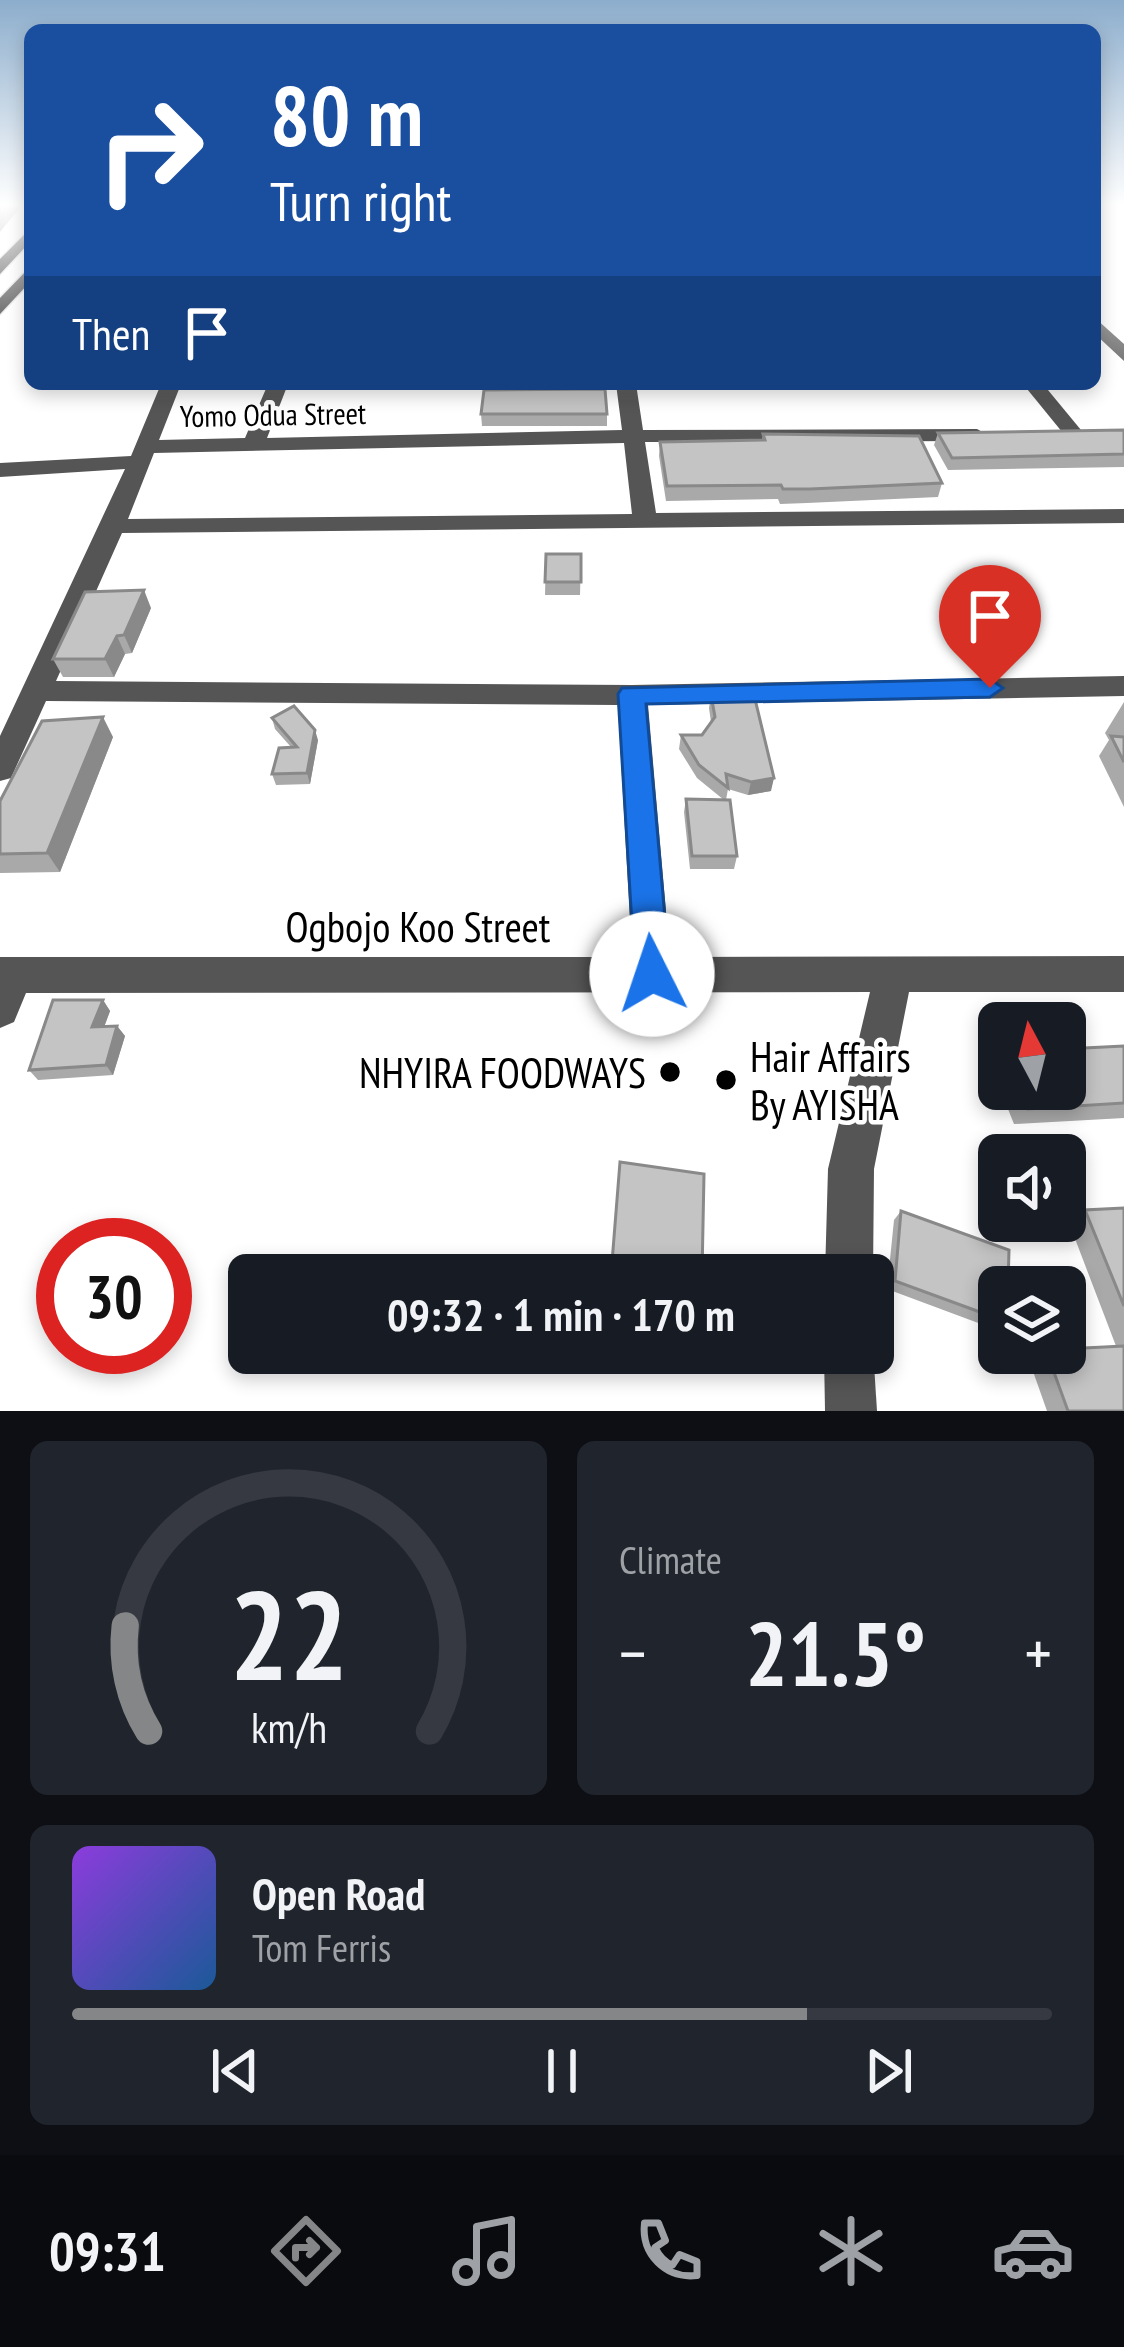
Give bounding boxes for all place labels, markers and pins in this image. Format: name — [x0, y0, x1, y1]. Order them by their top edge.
pin — [939, 565, 1041, 688]
place label: Hair Affairs By AYISHA — [750, 1029, 911, 1132]
place label: NHYIRA FOODWAYS — [359, 1045, 646, 1100]
marker: NHYIRA FOODWAYS — [657, 1059, 683, 1085]
marker: Hair Affairs By AYISHA — [713, 1067, 739, 1093]

